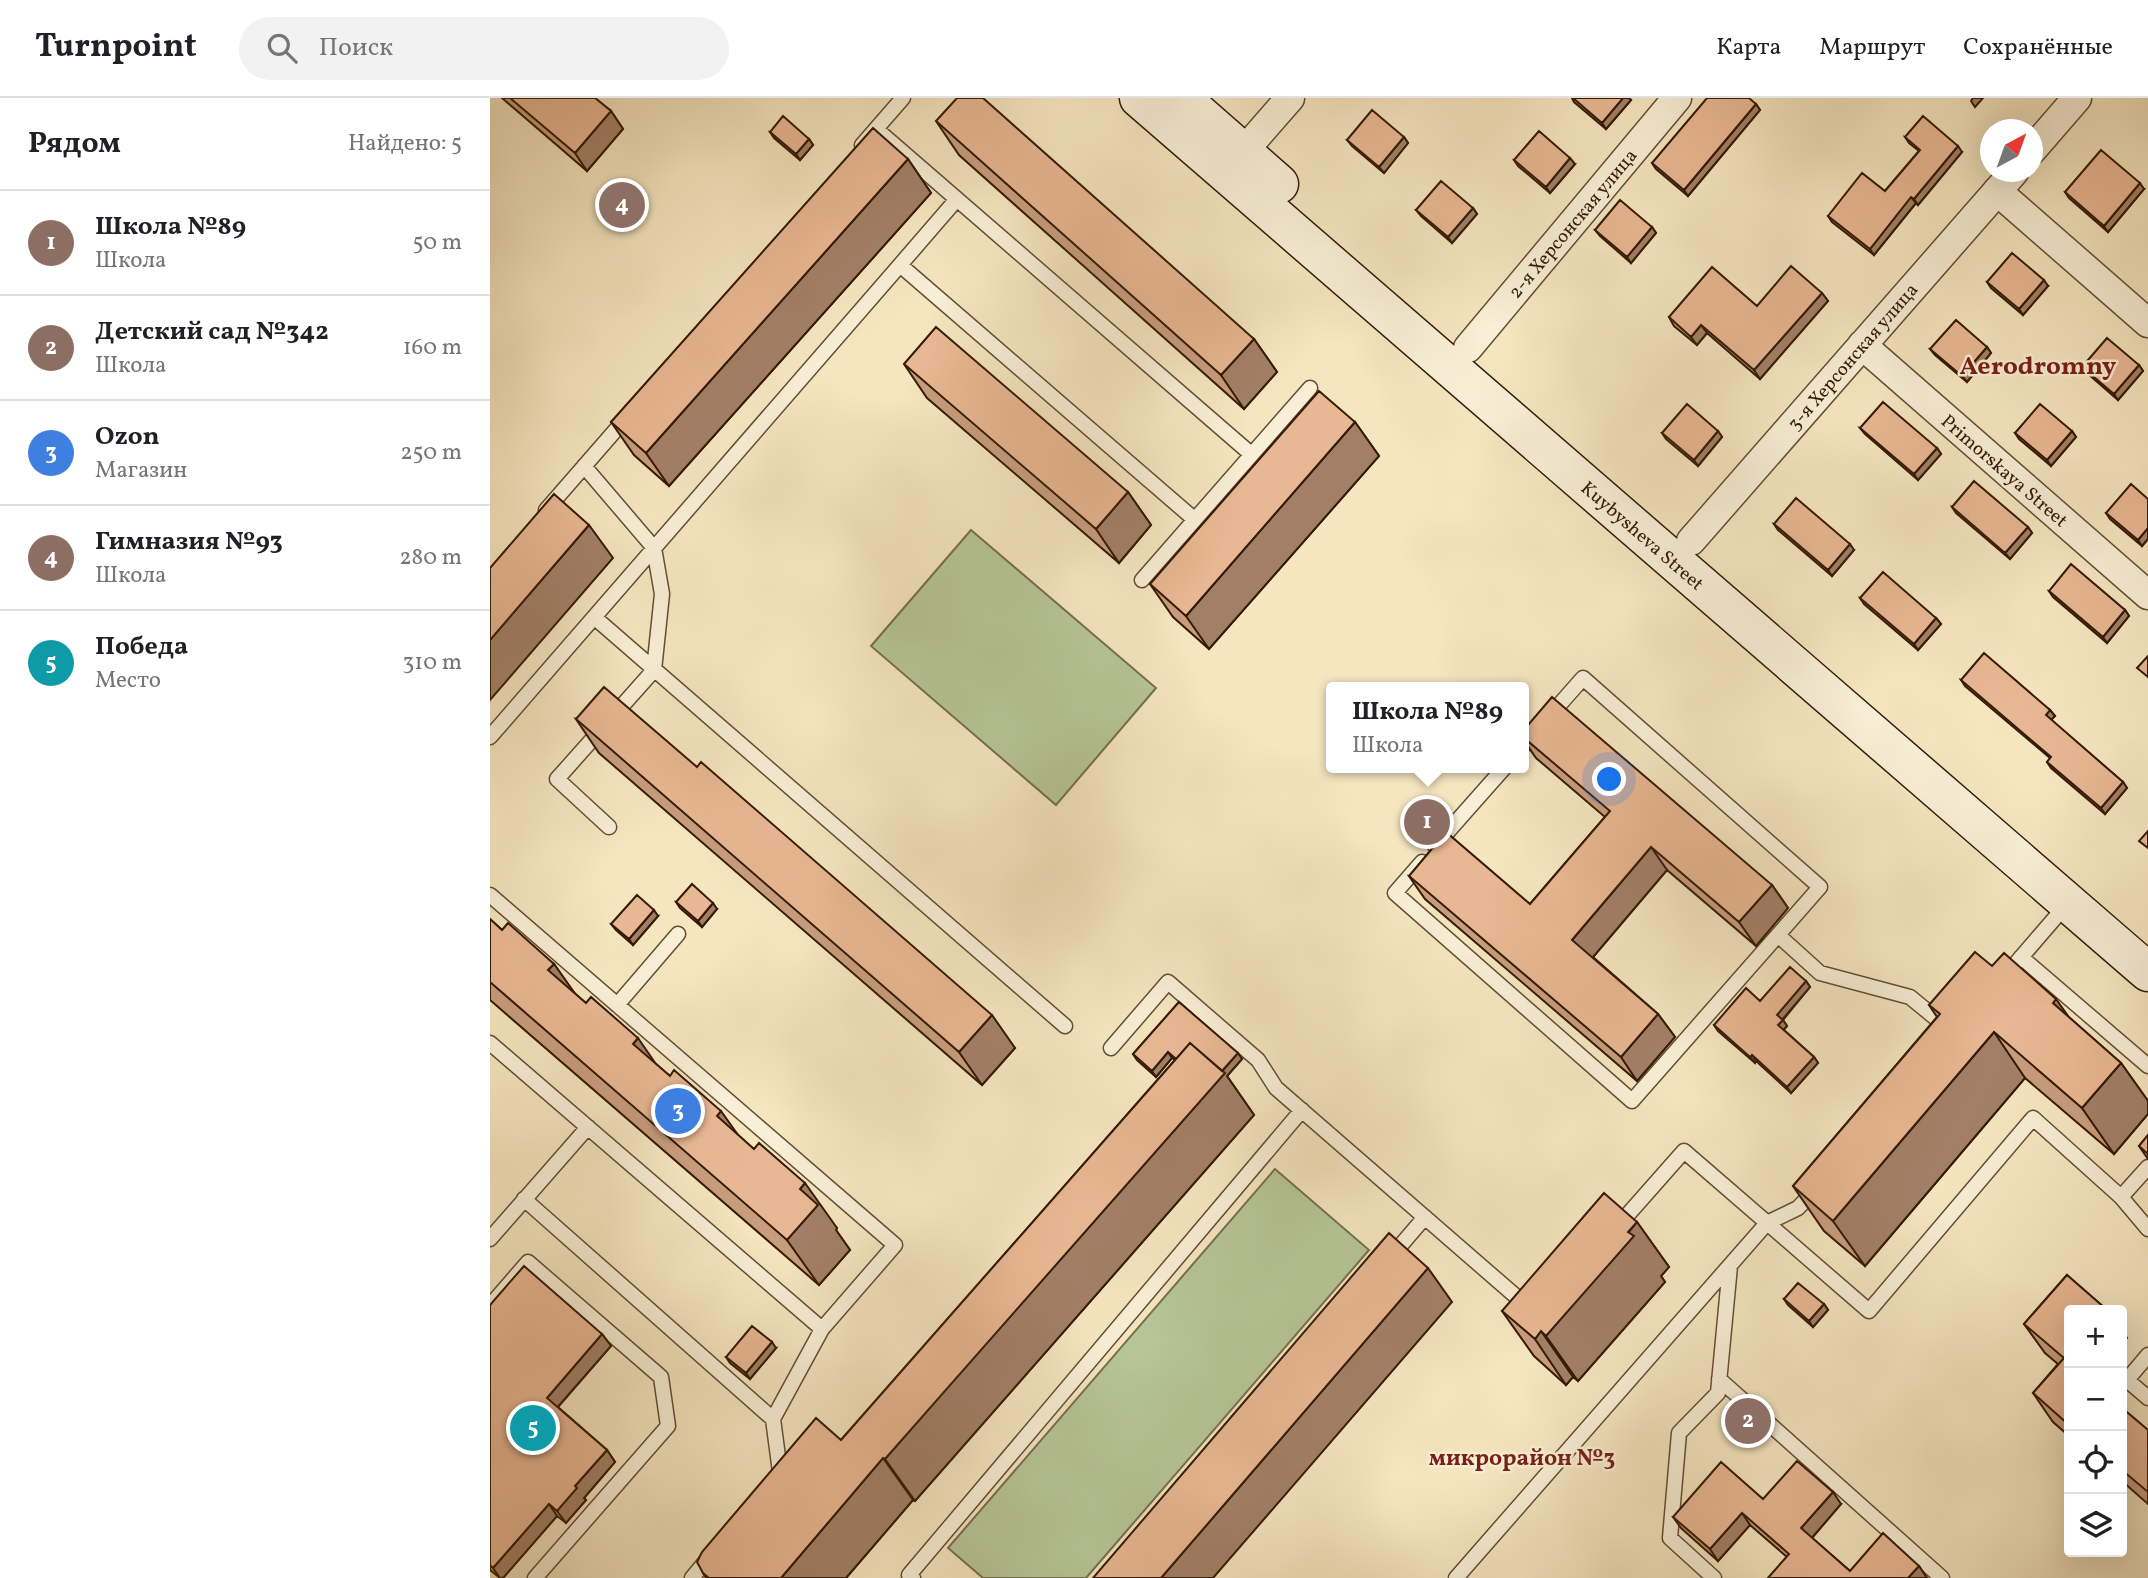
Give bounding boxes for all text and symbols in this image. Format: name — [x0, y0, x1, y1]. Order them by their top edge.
search box — [239, 17, 729, 80]
text: Turnpoint — [35, 25, 197, 71]
icon: search — [263, 29, 301, 67]
text: Поиск — [319, 30, 393, 66]
text: Карта — [1716, 31, 1781, 65]
text: Маршрут — [1819, 31, 1925, 65]
text: Сохранённые — [1963, 31, 2113, 65]
north arrow — [1980, 119, 2043, 182]
text: Рядом — [28, 123, 121, 165]
text: Найдено: 5 — [348, 128, 462, 160]
street label: 2-я Херсонская улица — [1503, 144, 1644, 305]
pin: 4 — [599, 179, 645, 231]
text: Школа №89 — [95, 209, 246, 245]
text: 1 — [46, 227, 56, 259]
text: 50 m — [413, 227, 462, 259]
text: Школа — [95, 245, 166, 277]
street label: 3-я Херсонская улица — [1782, 278, 1925, 437]
text: Детский сад №342 — [95, 314, 329, 350]
text: 2 — [45, 332, 57, 364]
text: 160 m — [403, 332, 462, 364]
district label: Aerodromny — [1960, 349, 2117, 385]
text: Школа — [95, 350, 166, 382]
street label: Primorskaya Street — [1935, 409, 2073, 534]
text: Ozon — [95, 419, 160, 455]
text: 3 — [45, 437, 57, 469]
text: 250 m — [400, 437, 462, 469]
text: Магазин — [95, 455, 187, 487]
street label: Kuybysheva Street — [1575, 476, 1709, 597]
text: Гимназия №93 — [95, 524, 283, 560]
text: 4 — [44, 542, 58, 574]
text: 280 m — [399, 542, 462, 574]
text: Школа — [95, 560, 166, 592]
text: Победа — [95, 629, 188, 665]
text: 5 — [45, 647, 57, 679]
text: 310 m — [402, 647, 462, 679]
text: Место — [95, 665, 161, 697]
popup — [1326, 682, 1529, 773]
text: Школа №89 — [1352, 694, 1503, 730]
text: Школа — [1352, 730, 1423, 762]
your location — [1592, 762, 1626, 796]
pin: 1 — [1404, 796, 1450, 848]
pin: 3 — [655, 1085, 701, 1137]
map controls — [2064, 1305, 2127, 1557]
button: + — [2064, 1305, 2127, 1368]
button: − — [2064, 1368, 2127, 1431]
pin: 2 — [1725, 1395, 1771, 1447]
pin: 5 — [510, 1402, 556, 1454]
button: locate — [2064, 1431, 2127, 1494]
district label: микрорайон №3 — [1429, 1443, 1615, 1475]
button: layers — [2064, 1494, 2127, 1557]

